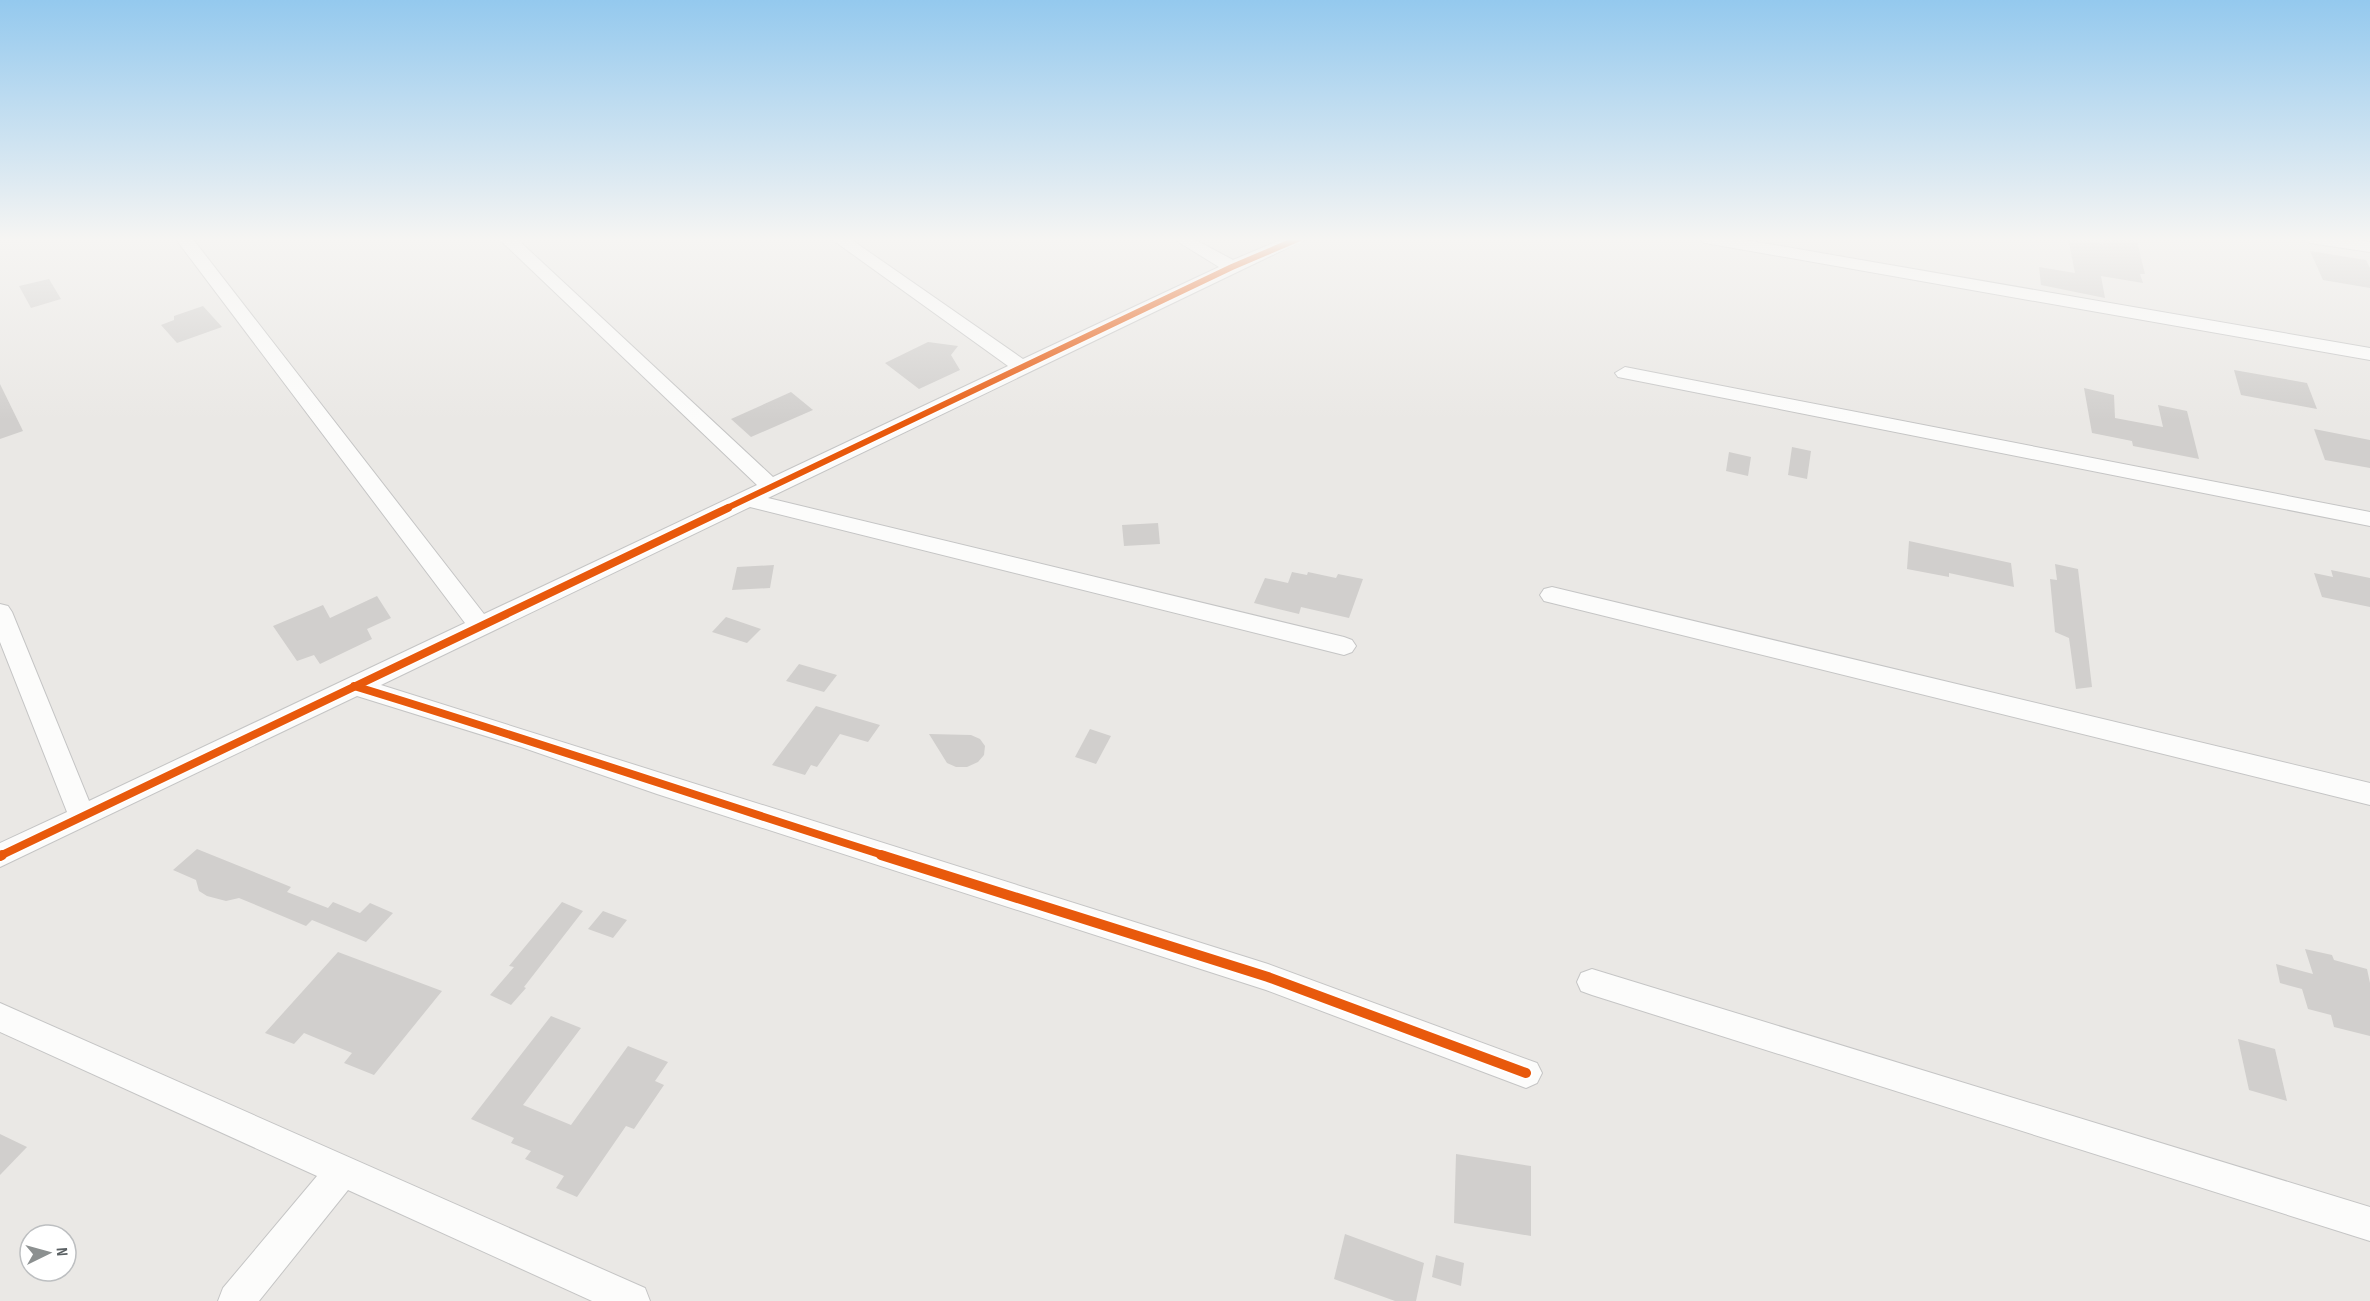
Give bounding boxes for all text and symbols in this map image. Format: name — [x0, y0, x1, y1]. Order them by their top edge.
north arrow — [18, 1223, 78, 1283]
text: N — [52, 1247, 71, 1257]

